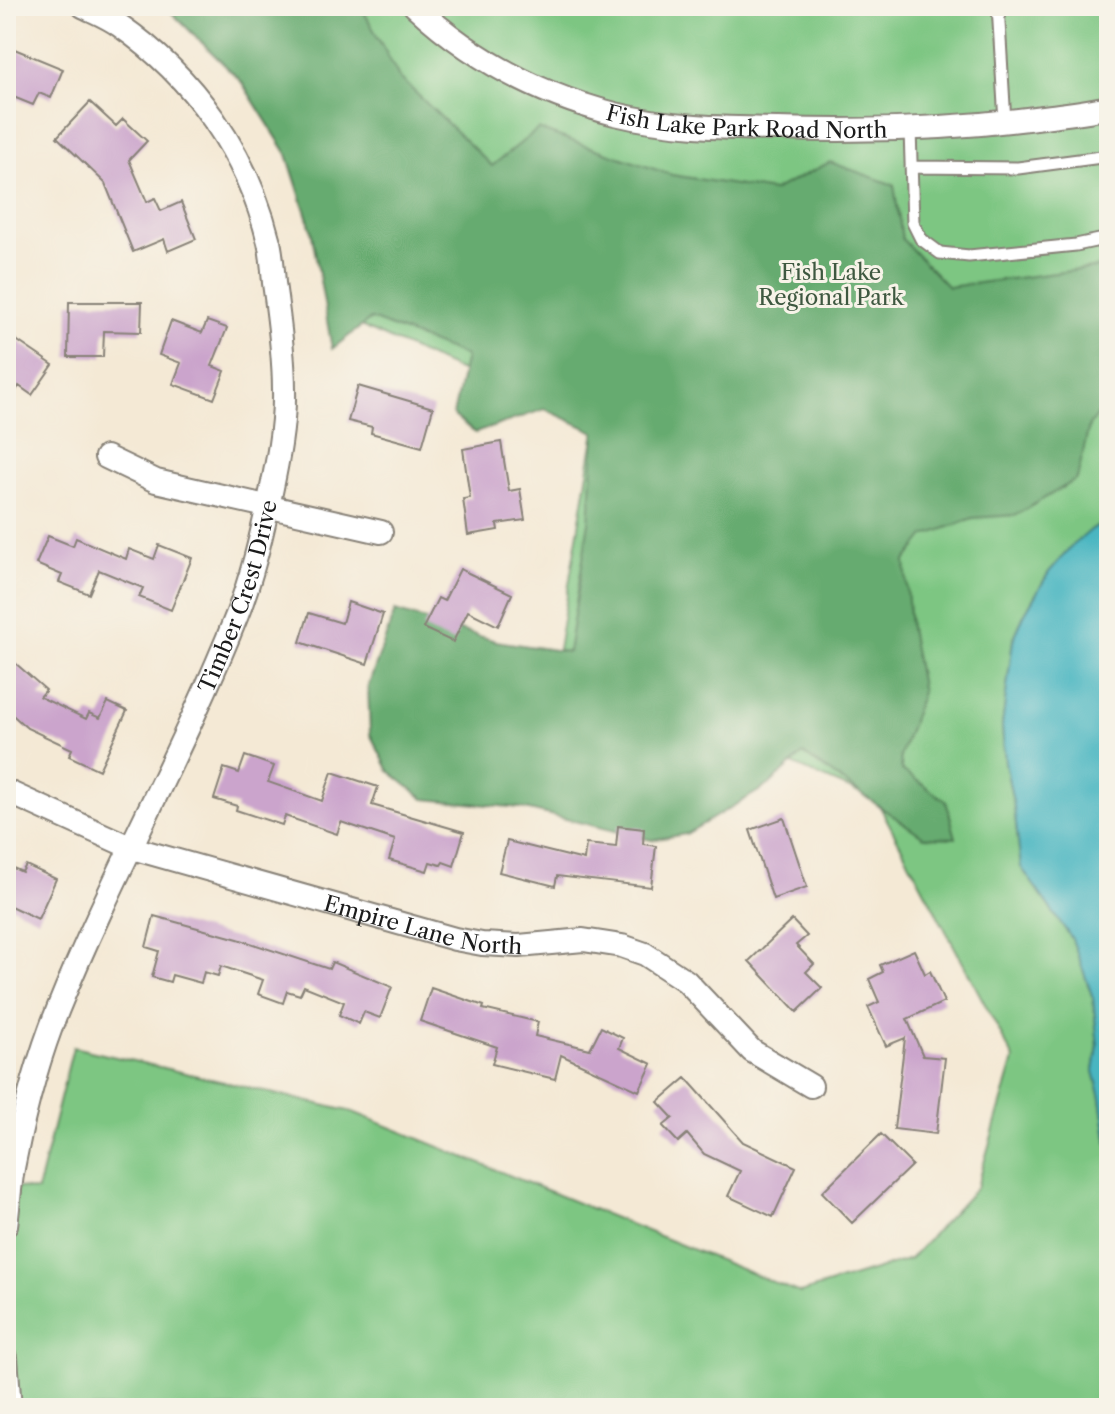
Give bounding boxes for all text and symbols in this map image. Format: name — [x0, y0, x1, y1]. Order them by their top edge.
street label: Fish Lake Park Road North — [603, 99, 888, 144]
park label: Fish Lake Regional Park — [758, 259, 905, 311]
street label: Timber Crest Drive — [192, 497, 282, 697]
street label: Empire Lane North — [321, 889, 523, 960]

